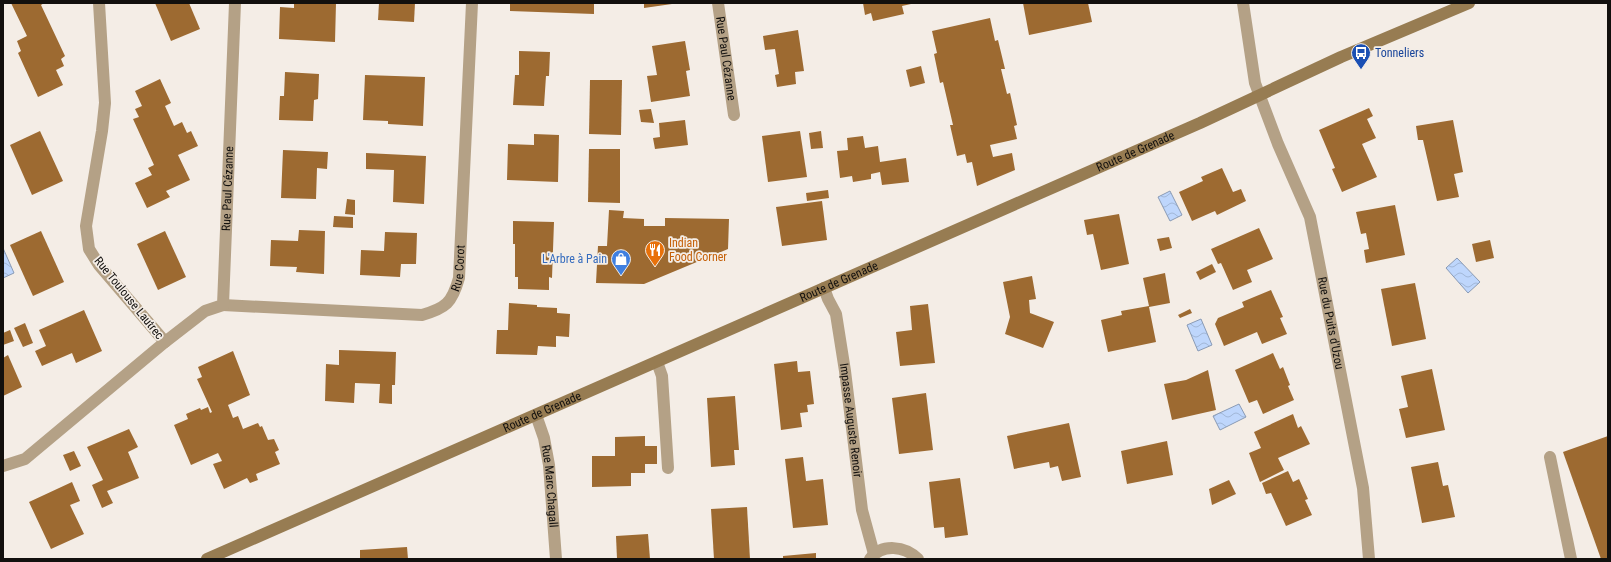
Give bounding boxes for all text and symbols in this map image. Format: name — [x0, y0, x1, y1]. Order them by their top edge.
street label: Rue Paul Cézanne — [713, 15, 739, 102]
bus stop icon: Tonneliers — [1350, 42, 1372, 70]
place label: Tonneliers — [1375, 46, 1424, 60]
street label: Route de Grenade — [1094, 128, 1177, 175]
street label: Rue Paul Cézanne — [219, 146, 236, 231]
place label: Indian Food Corner — [669, 236, 727, 264]
restaurant icon: Indian Food Corner — [644, 239, 666, 267]
street label: Rue Corot — [448, 244, 468, 293]
shop icon: L'Arbre à Pain — [610, 248, 632, 276]
place label: L'Arbre à Pain — [542, 252, 607, 266]
street label: Rue Toulouse Lautrec — [92, 254, 167, 342]
street label: Route de Grenade — [798, 258, 880, 305]
street label: Rue du Puits d'Uzou — [1315, 276, 1347, 371]
street label: Impasse Auguste Renoir — [837, 362, 865, 479]
street label: Route de Grenade — [501, 388, 584, 435]
street label: Rue Marc Chagall — [538, 444, 561, 528]

